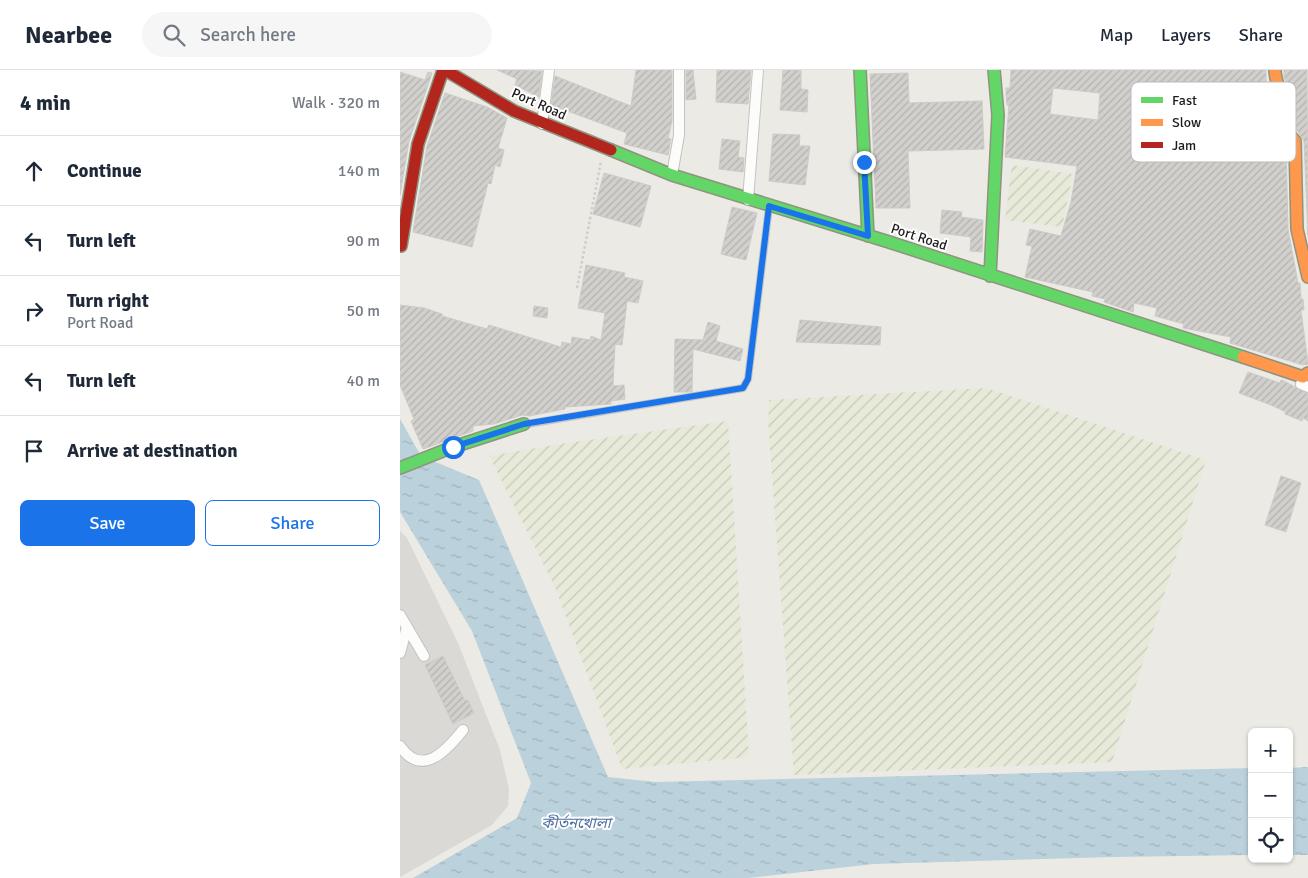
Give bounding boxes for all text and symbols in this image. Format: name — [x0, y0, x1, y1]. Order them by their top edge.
search box — [142, 12, 492, 57]
text: Nearbee — [25, 20, 112, 50]
icon: search — [160, 21, 188, 49]
text: Search here — [200, 23, 296, 47]
text: Map — [1100, 24, 1133, 46]
text: Layers — [1161, 24, 1211, 46]
text: Share — [1239, 24, 1283, 46]
legend — [1131, 82, 1296, 162]
street label: Port Road — [509, 84, 569, 124]
text: 4 min — [20, 90, 71, 116]
text: Fast — [1172, 92, 1197, 109]
text: Walk · 320 m — [292, 93, 380, 113]
text: Slow — [1172, 114, 1201, 131]
text: Jam — [1172, 137, 1196, 154]
route end — [853, 151, 876, 174]
icon: ahead — [20, 157, 48, 185]
text: Continue — [67, 159, 142, 183]
text: 140 m — [338, 161, 380, 181]
street label: Port Road — [889, 220, 949, 254]
icon: left — [20, 227, 48, 255]
text: Turn left — [67, 229, 136, 253]
text: 90 m — [346, 231, 380, 251]
text: Turn right — [67, 289, 149, 313]
icon: right — [20, 297, 48, 325]
text: 50 m — [346, 301, 380, 321]
text: Port Road — [67, 313, 134, 333]
icon: left — [20, 367, 48, 395]
text: Turn left — [67, 369, 136, 393]
text: 40 m — [346, 371, 380, 391]
route start — [442, 436, 465, 459]
icon: arrive — [20, 437, 48, 465]
text: Arrive at destination — [67, 439, 238, 463]
button: Save — [20, 500, 195, 546]
button: Share — [205, 500, 380, 546]
map controls — [1248, 728, 1293, 863]
button: + — [1248, 728, 1293, 773]
button: − — [1248, 773, 1293, 818]
water label: কীর্তনখোলা — [541, 814, 614, 832]
button: locate — [1248, 818, 1293, 863]

